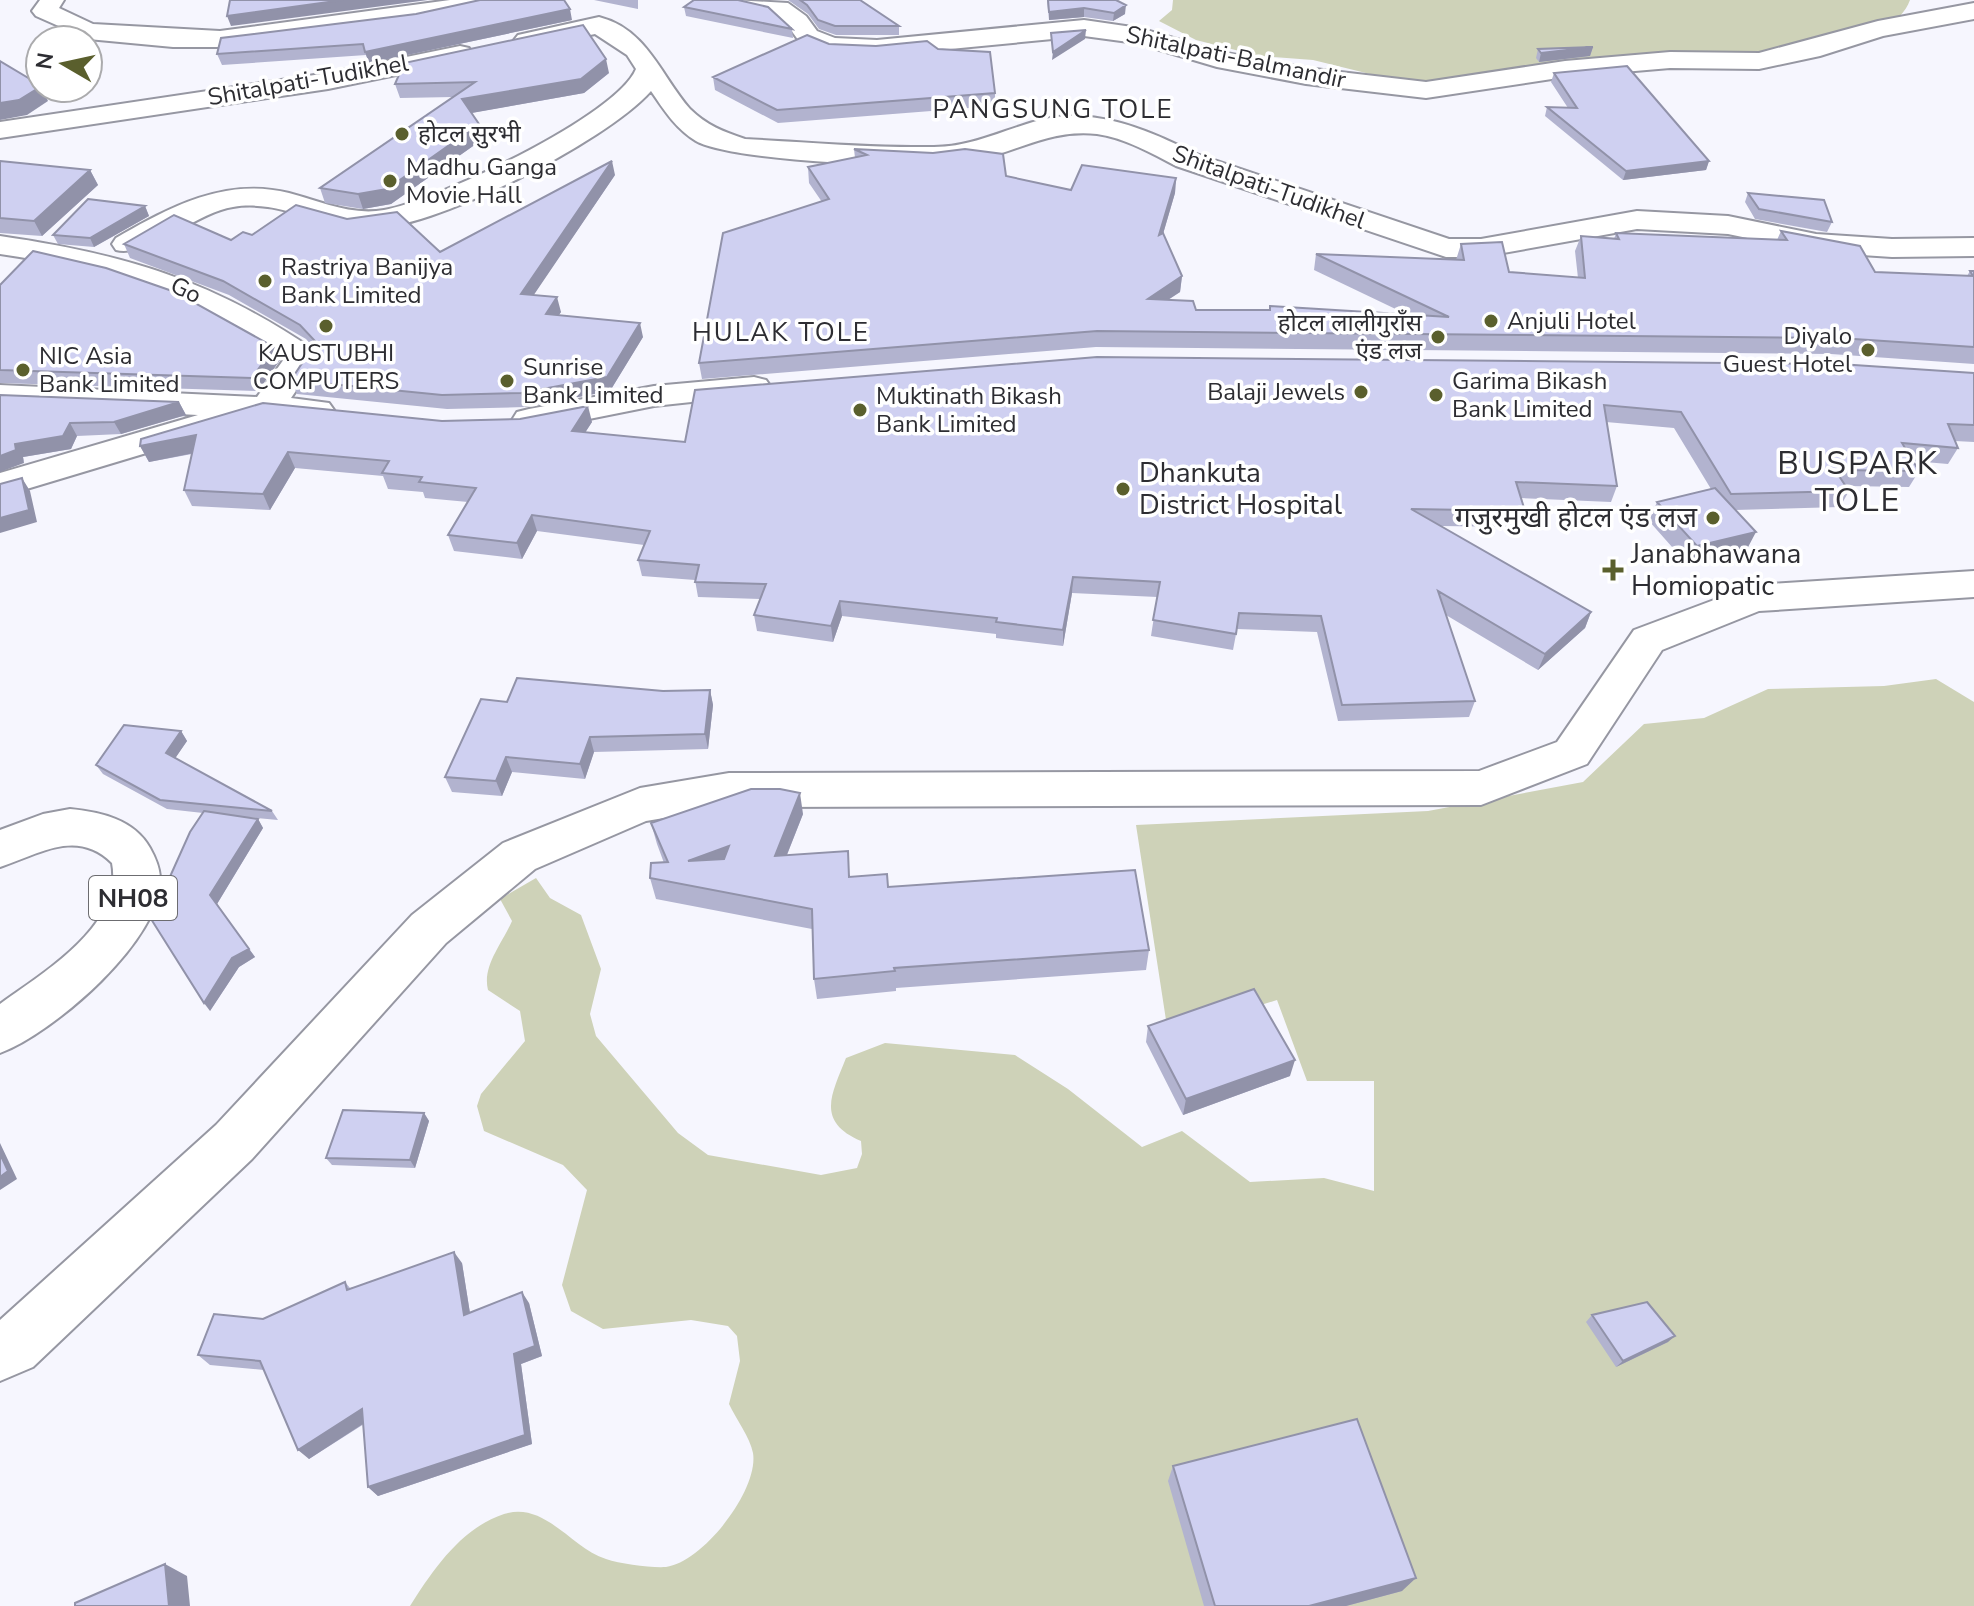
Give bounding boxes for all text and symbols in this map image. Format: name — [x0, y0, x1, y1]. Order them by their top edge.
street label: Shitalpati-Balmandir — [1123, 18, 1349, 96]
north arrow — [24, 24, 104, 104]
street label: Shitalpati-Tudikhel — [205, 47, 411, 113]
text: N — [29, 51, 61, 72]
district label: PANGSUNG TOLE — [932, 92, 1174, 127]
place label: होटल सुरभी — [418, 118, 521, 150]
marker: होटल सुरभी — [393, 125, 411, 143]
street label: Shitalpati-Tudikhel — [1168, 137, 1370, 237]
place label: Madhu Ganga Movie Hall — [406, 151, 557, 211]
marker: Madhu Ganga Movie Hall — [381, 172, 399, 190]
place label: Rastriya Banijya Bank Limited — [281, 251, 453, 311]
street label: Go — [165, 269, 207, 311]
marker: Rastriya Banijya Bank Limited — [256, 272, 274, 290]
place label: Anjuli Hotel — [1507, 305, 1636, 337]
place label: होटल लालीगुराँस एंड लज — [1278, 307, 1423, 367]
marker: Anjuli Hotel — [1482, 312, 1500, 330]
district label: HULAK TOLE — [692, 315, 870, 350]
marker: KAUSTUBHI COMPUTERS — [317, 317, 335, 335]
place label: Diyalo Guest Hotel — [1723, 320, 1852, 380]
marker: होटल लालीगुराँस एंड लज — [1429, 328, 1447, 346]
place label: KAUSTUBHI COMPUTERS — [253, 337, 399, 397]
place label: NIC Asia Bank Limited — [39, 340, 180, 400]
marker: Diyalo Guest Hotel — [1859, 341, 1877, 359]
place label: Sunrise Bank Limited — [523, 351, 664, 411]
marker: NIC Asia Bank Limited — [14, 361, 32, 379]
place label: Garima Bikash Bank Limited — [1452, 365, 1607, 425]
marker: Sunrise Bank Limited — [498, 372, 516, 390]
place label: Balaji Jewels — [1207, 376, 1345, 408]
place label: Muktinath Bikash Bank Limited — [876, 380, 1062, 440]
marker: Balaji Jewels — [1352, 383, 1370, 401]
marker: Garima Bikash Bank Limited — [1427, 386, 1445, 404]
marker: Muktinath Bikash Bank Limited — [851, 401, 869, 419]
district label: BUSPARK TOLE — [1777, 442, 1939, 522]
place label: Dhankuta District Hospital — [1139, 454, 1343, 524]
marker: Dhankuta District Hospital — [1114, 480, 1132, 498]
place label: गजुरमुखी होटल एंड लज — [1455, 499, 1698, 537]
marker: गजुरमुखी होटल एंड लज — [1704, 509, 1722, 527]
place label: Janabhawana Homiopatic — [1630, 535, 1801, 605]
marker: Janabhawana Homiopatic — [1602, 559, 1624, 581]
road number: NH08 — [89, 876, 177, 920]

